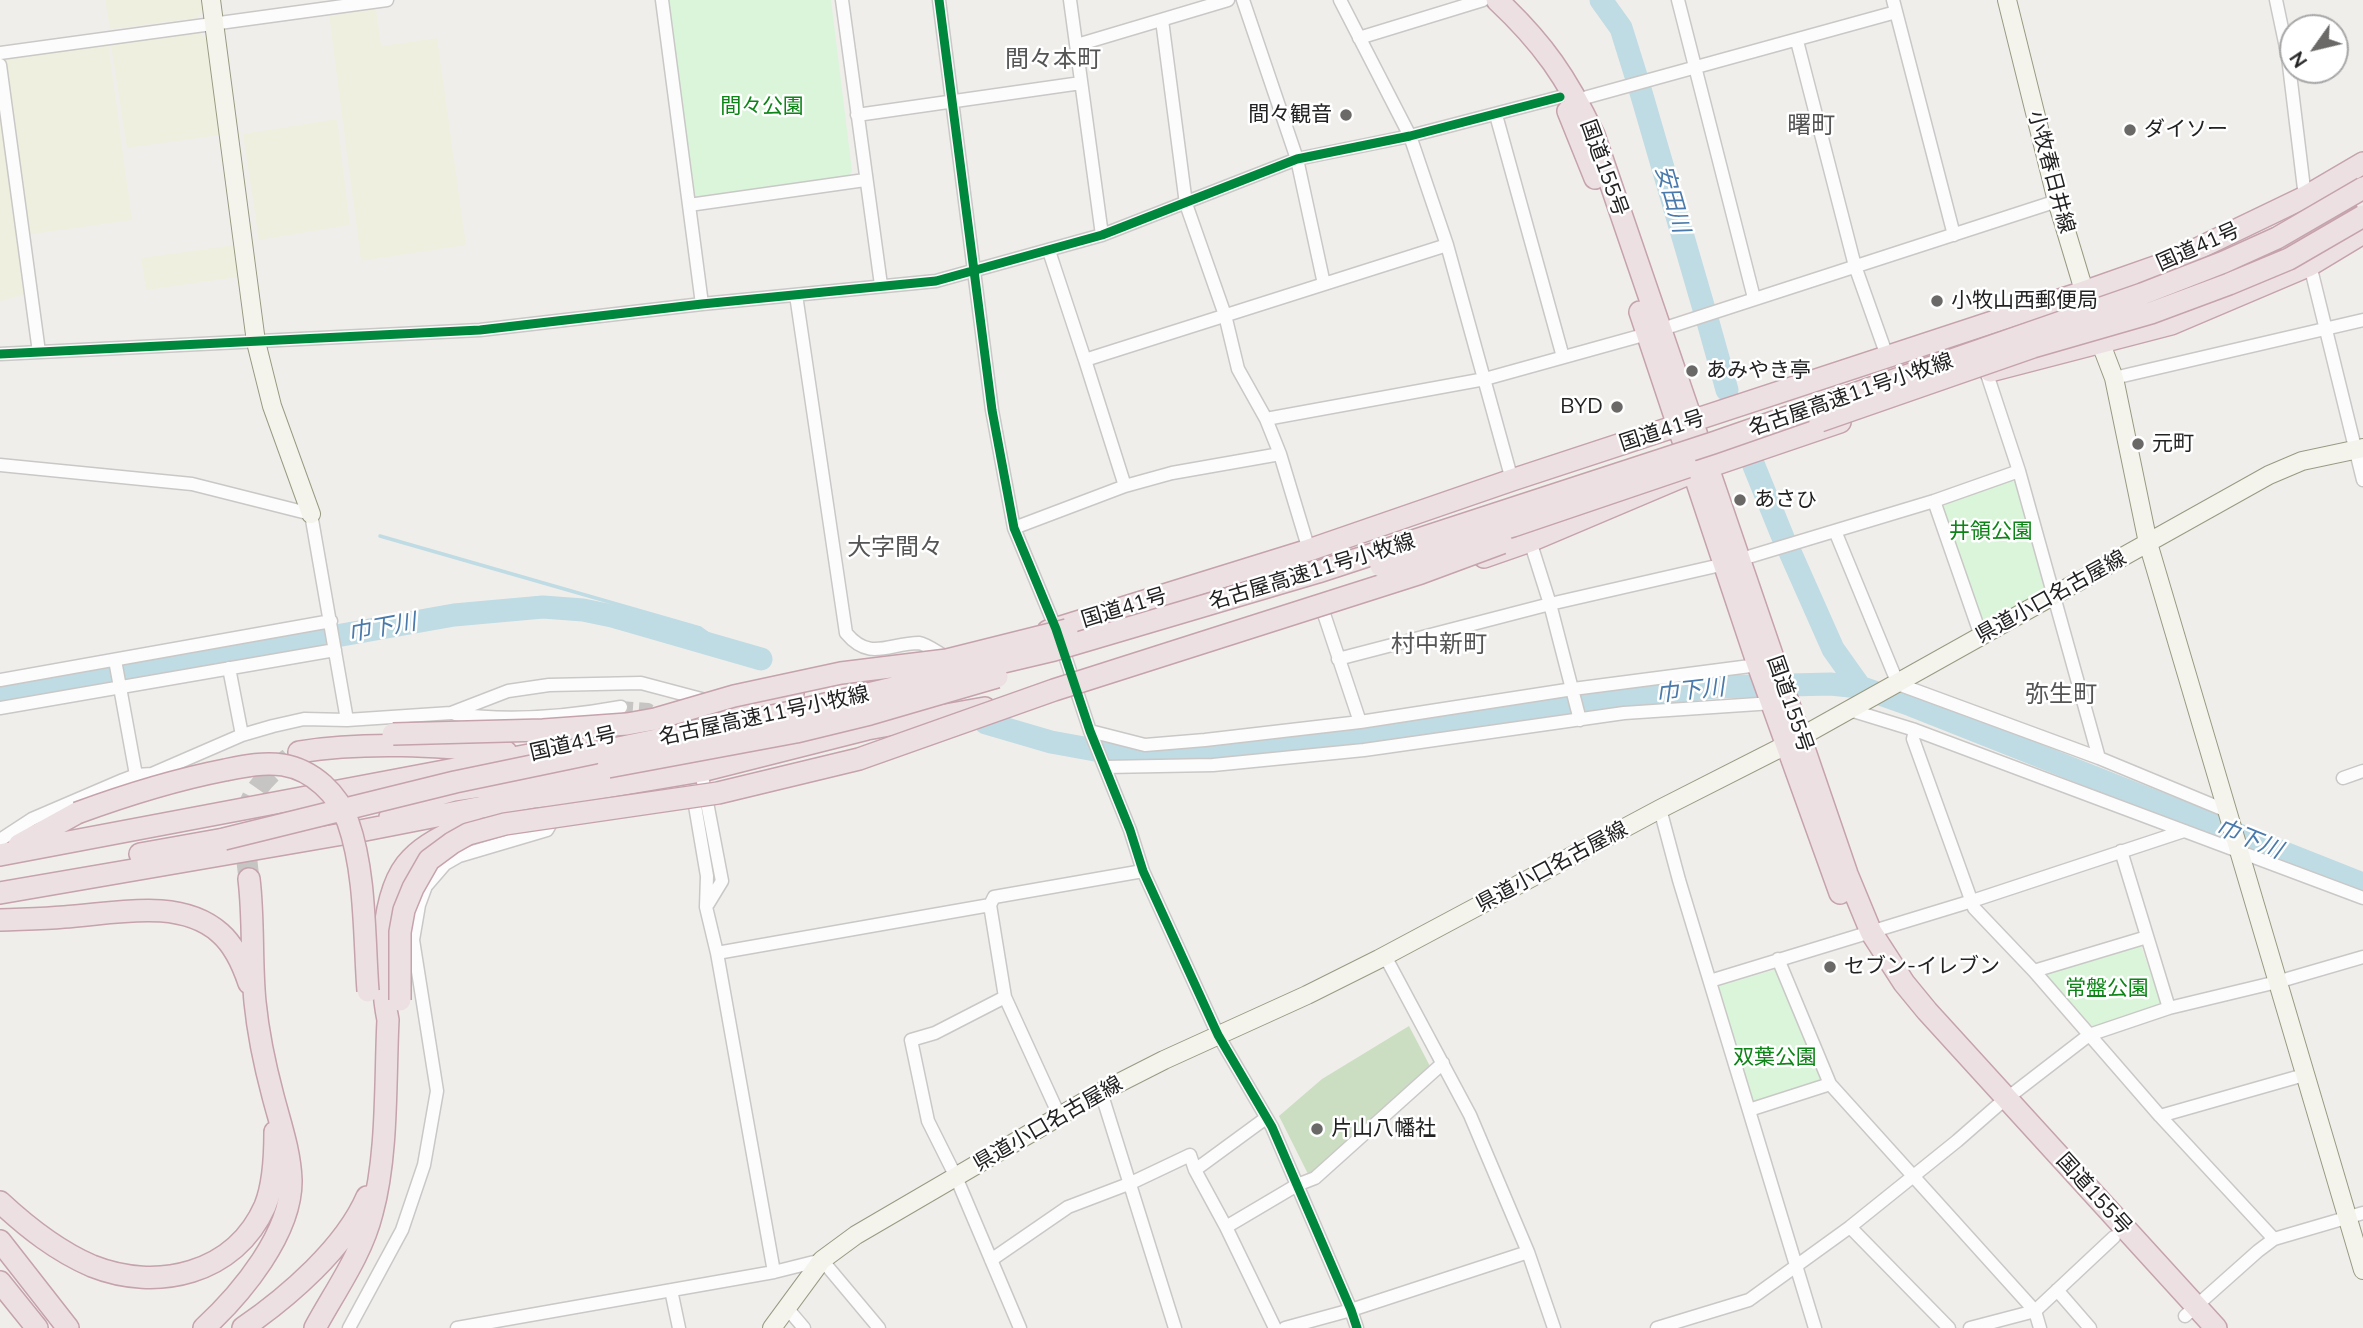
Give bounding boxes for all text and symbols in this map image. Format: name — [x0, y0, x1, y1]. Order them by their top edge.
north arrow — [2279, 14, 2349, 84]
district label: 間々本町 — [1005, 46, 1101, 74]
text: N — [2284, 47, 2312, 72]
park label: 間々公園 — [720, 94, 804, 120]
place label: 間々観音 — [1248, 102, 1332, 128]
marker: 間々観音 — [1338, 107, 1354, 123]
street label: 小牧春日井線 — [2023, 108, 2079, 236]
district label: 曙町 — [1787, 112, 1835, 140]
street label: 国道155号 — [1575, 116, 1633, 220]
place label: ダイソー — [2144, 117, 2228, 143]
marker: ダイソー — [2122, 122, 2138, 138]
water label: 安田川 — [1649, 162, 1695, 236]
street label: 国道41号 — [2153, 218, 2243, 276]
place label: 小牧山西郵便局 — [1951, 288, 2098, 314]
marker: 小牧山西郵便局 — [1929, 293, 1945, 309]
street label: 名古屋高速11号小牧線 — [1746, 348, 1956, 442]
place label: あみやき亭 — [1706, 358, 1811, 384]
marker: あみやき亭 — [1684, 363, 1700, 379]
place label: BYD — [1560, 394, 1603, 420]
marker: BYD — [1609, 399, 1625, 415]
street label: 国道41号 — [1616, 405, 1708, 457]
place label: 元町 — [2152, 431, 2194, 457]
marker: 元町 — [2130, 436, 2146, 452]
place label: あさひ — [1754, 487, 1817, 513]
marker: あさひ — [1732, 492, 1748, 508]
park label: 井領公園 — [1949, 519, 2033, 545]
street label: 名古屋高速11号小牧線 — [1206, 529, 1418, 615]
district label: 大字間々 — [847, 534, 943, 562]
street label: 県道小口名古屋線 — [1971, 545, 2131, 649]
street label: 国道41号 — [1078, 583, 1170, 633]
water label: 巾下川 — [346, 608, 418, 648]
district label: 村中新町 — [1391, 631, 1487, 659]
street label: 国道155号 — [1762, 652, 1818, 756]
water label: 巾下川 — [1654, 674, 1726, 708]
street label: 名古屋高速11号小牧線 — [657, 681, 871, 751]
district label: 弥生町 — [2025, 681, 2097, 709]
street label: 国道41号 — [527, 722, 619, 766]
water label: 巾下川 — [2212, 813, 2286, 865]
street label: 県道小口名古屋線 — [1472, 816, 1632, 918]
place label: セブン-イレブン — [1844, 954, 2000, 980]
marker: セブン-イレブン — [1822, 959, 1838, 975]
park label: 常盤公園 — [2065, 976, 2149, 1002]
park label: 双葉公園 — [1733, 1045, 1817, 1071]
street label: 県道小口名古屋線 — [969, 1071, 1127, 1177]
place label: 片山八幡社 — [1331, 1116, 1436, 1142]
marker: 片山八幡社 — [1309, 1121, 1325, 1137]
street label: 国道155号 — [2051, 1148, 2137, 1240]

